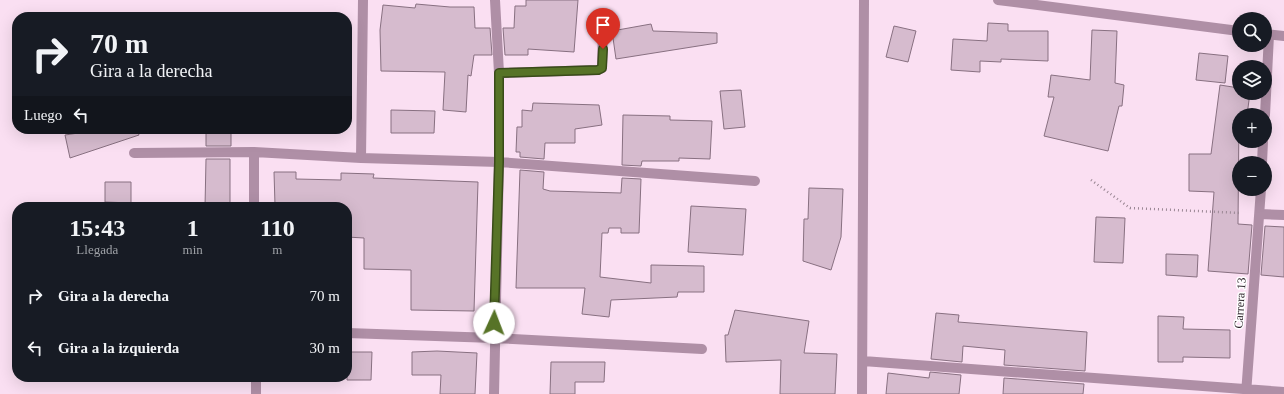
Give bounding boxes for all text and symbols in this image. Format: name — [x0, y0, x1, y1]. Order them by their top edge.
pin — [586, 8, 620, 49]
map controls — [1232, 12, 1272, 196]
button: search — [1232, 12, 1272, 52]
icon: arrive — [592, 14, 614, 36]
icon: right — [24, 28, 76, 80]
text: 70 m — [90, 28, 148, 59]
button: layers — [1232, 60, 1272, 100]
text: Gira a la derecha — [90, 61, 212, 81]
icon: left — [70, 104, 92, 126]
text: Luego — [24, 107, 62, 123]
button: + — [1232, 108, 1272, 148]
button: − — [1232, 156, 1272, 196]
text: 15:43 — [69, 215, 125, 241]
text: 1 — [187, 215, 199, 241]
text: 110 — [260, 215, 295, 241]
text: Llegada — [76, 242, 118, 257]
text: min — [183, 242, 203, 257]
text: m — [272, 242, 282, 257]
street label: Carrera 13 — [1231, 277, 1249, 329]
icon: right — [24, 285, 46, 307]
text: Gira a la derecha — [58, 288, 169, 304]
text: 70 m — [310, 288, 340, 304]
position arrow — [473, 302, 515, 344]
icon: left — [24, 337, 46, 359]
text: Gira a la izquierda — [58, 340, 179, 356]
text: 30 m — [310, 340, 340, 356]

